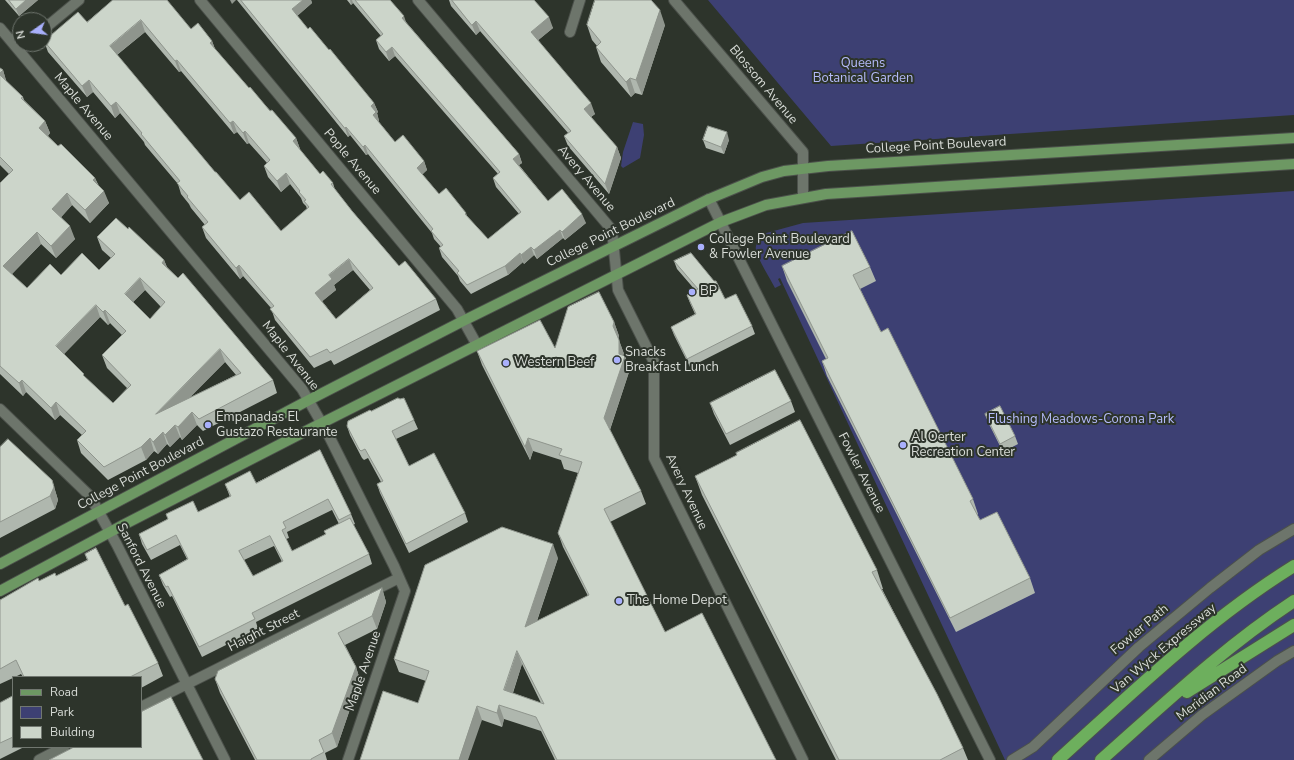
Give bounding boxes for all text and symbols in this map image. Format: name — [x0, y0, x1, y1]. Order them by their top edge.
north arrow — [12, 12, 52, 52]
text: N — [13, 29, 29, 41]
street label: Blossom Avenue — [725, 42, 801, 128]
park label: Queens Botanical Garden — [813, 56, 913, 87]
street label: Maple Avenue — [50, 70, 116, 144]
street label: Pople Avenue — [320, 126, 384, 198]
street label: College Point Boulevard — [865, 135, 1007, 157]
street label: Avery Avenue — [554, 143, 618, 215]
street label: College Point Boulevard — [544, 195, 678, 271]
place label: College Point Boulevard & Fowler Avenue — [709, 232, 850, 263]
marker: College Point Boulevard & Fowler Avenue — [696, 242, 706, 252]
place label: BP — [700, 284, 717, 300]
marker: BP — [687, 287, 697, 297]
street label: Maple Avenue — [258, 318, 322, 394]
place label: Snacks Breakfast Lunch — [625, 345, 719, 376]
place label: Western Beef — [514, 355, 594, 371]
marker: Snacks Breakfast Lunch — [612, 355, 622, 365]
marker: Western Beef — [501, 358, 511, 368]
place label: Empanadas El Gustazo Restaurante — [216, 410, 337, 441]
park label: Flushing Meadows-Corona Park — [988, 412, 1174, 428]
marker: Empanadas El Gustazo Restaurante — [203, 420, 213, 430]
street label: Fowler Avenue — [834, 430, 888, 516]
place label: Al Oerter Recreation Center — [911, 430, 1015, 461]
street label: College Point Boulevard — [75, 434, 207, 514]
marker: Al Oerter Recreation Center — [898, 440, 908, 450]
street label: Avery Avenue — [662, 452, 710, 532]
street label: Sanford Avenue — [113, 521, 169, 611]
place label: The Home Depot — [627, 593, 727, 609]
marker: The Home Depot — [614, 596, 624, 606]
street label: Van Wyck Expressway — [1108, 600, 1220, 698]
street label: Fowler Path — [1108, 601, 1172, 659]
street label: Haight Street — [226, 606, 302, 656]
street label: Maple Avenue — [343, 629, 385, 713]
street label: Meridian Road — [1174, 661, 1250, 725]
legend — [12, 676, 142, 748]
text: Road — [50, 684, 78, 700]
text: Park — [50, 704, 74, 720]
text: Building — [50, 724, 95, 740]

